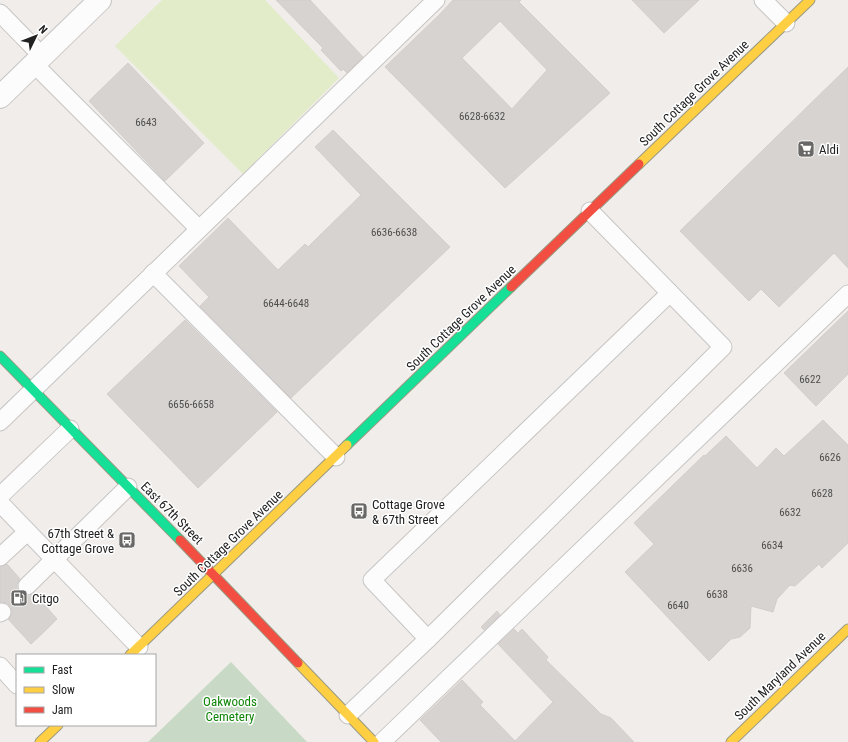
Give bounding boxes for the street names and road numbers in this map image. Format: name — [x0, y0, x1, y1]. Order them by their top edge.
street label: South Cottage Grove Avenue — [636, 37, 752, 149]
street label: South Cottage Grove Avenue — [403, 262, 519, 374]
street label: East 67th Street — [138, 479, 206, 547]
street label: South Cottage Grove Avenue — [170, 487, 286, 599]
street label: South Maryland Avenue — [731, 629, 829, 723]

